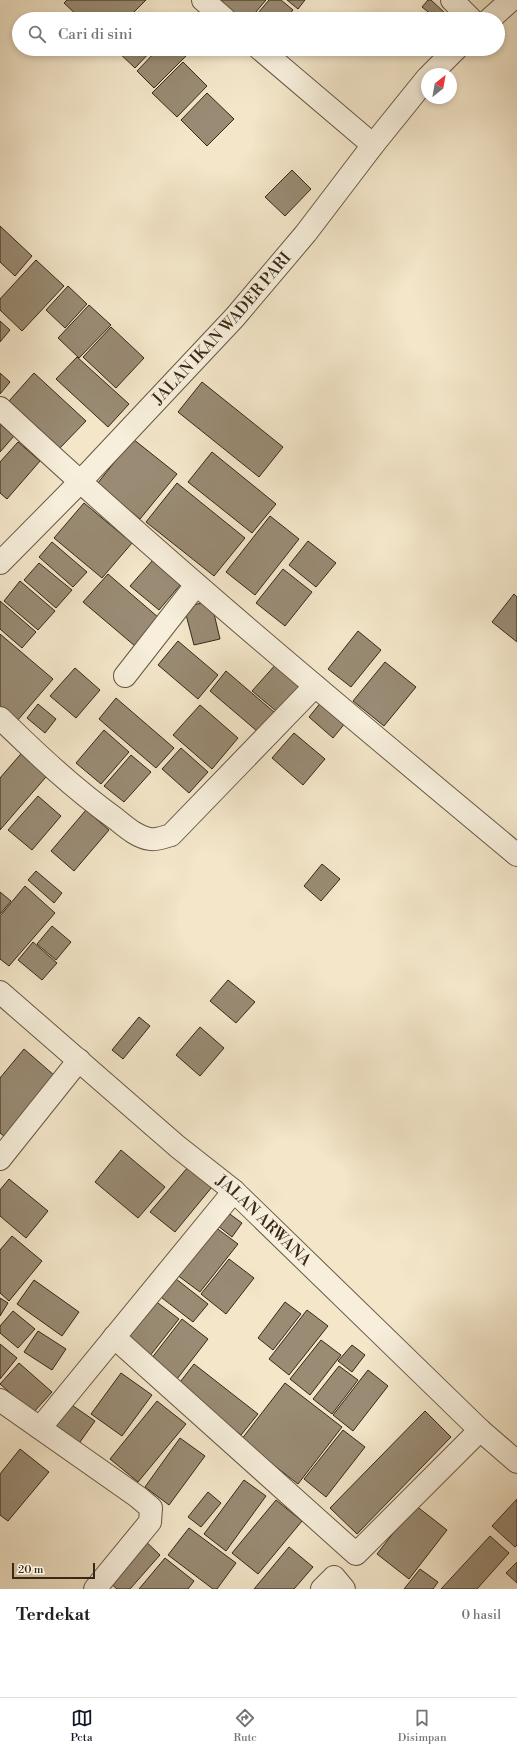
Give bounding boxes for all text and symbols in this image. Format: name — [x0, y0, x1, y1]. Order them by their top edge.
search box — [12, 12, 505, 56]
icon: search — [26, 23, 48, 45]
text: Cari di sini — [58, 25, 133, 44]
north arrow — [421, 68, 457, 104]
street label: JALAN IKAN WADER PARI — [147, 248, 295, 409]
street label: JALAN ARWANA — [211, 1170, 316, 1271]
scale bar — [12, 1561, 95, 1580]
text: 20 m — [18, 1563, 43, 1577]
text: Terdekat — [16, 1604, 90, 1626]
text: 0 hasil — [462, 1607, 501, 1623]
tab: Peta — [71, 1707, 93, 1745]
tab: Rute — [234, 1707, 257, 1745]
tab: Disimpan — [398, 1707, 446, 1745]

